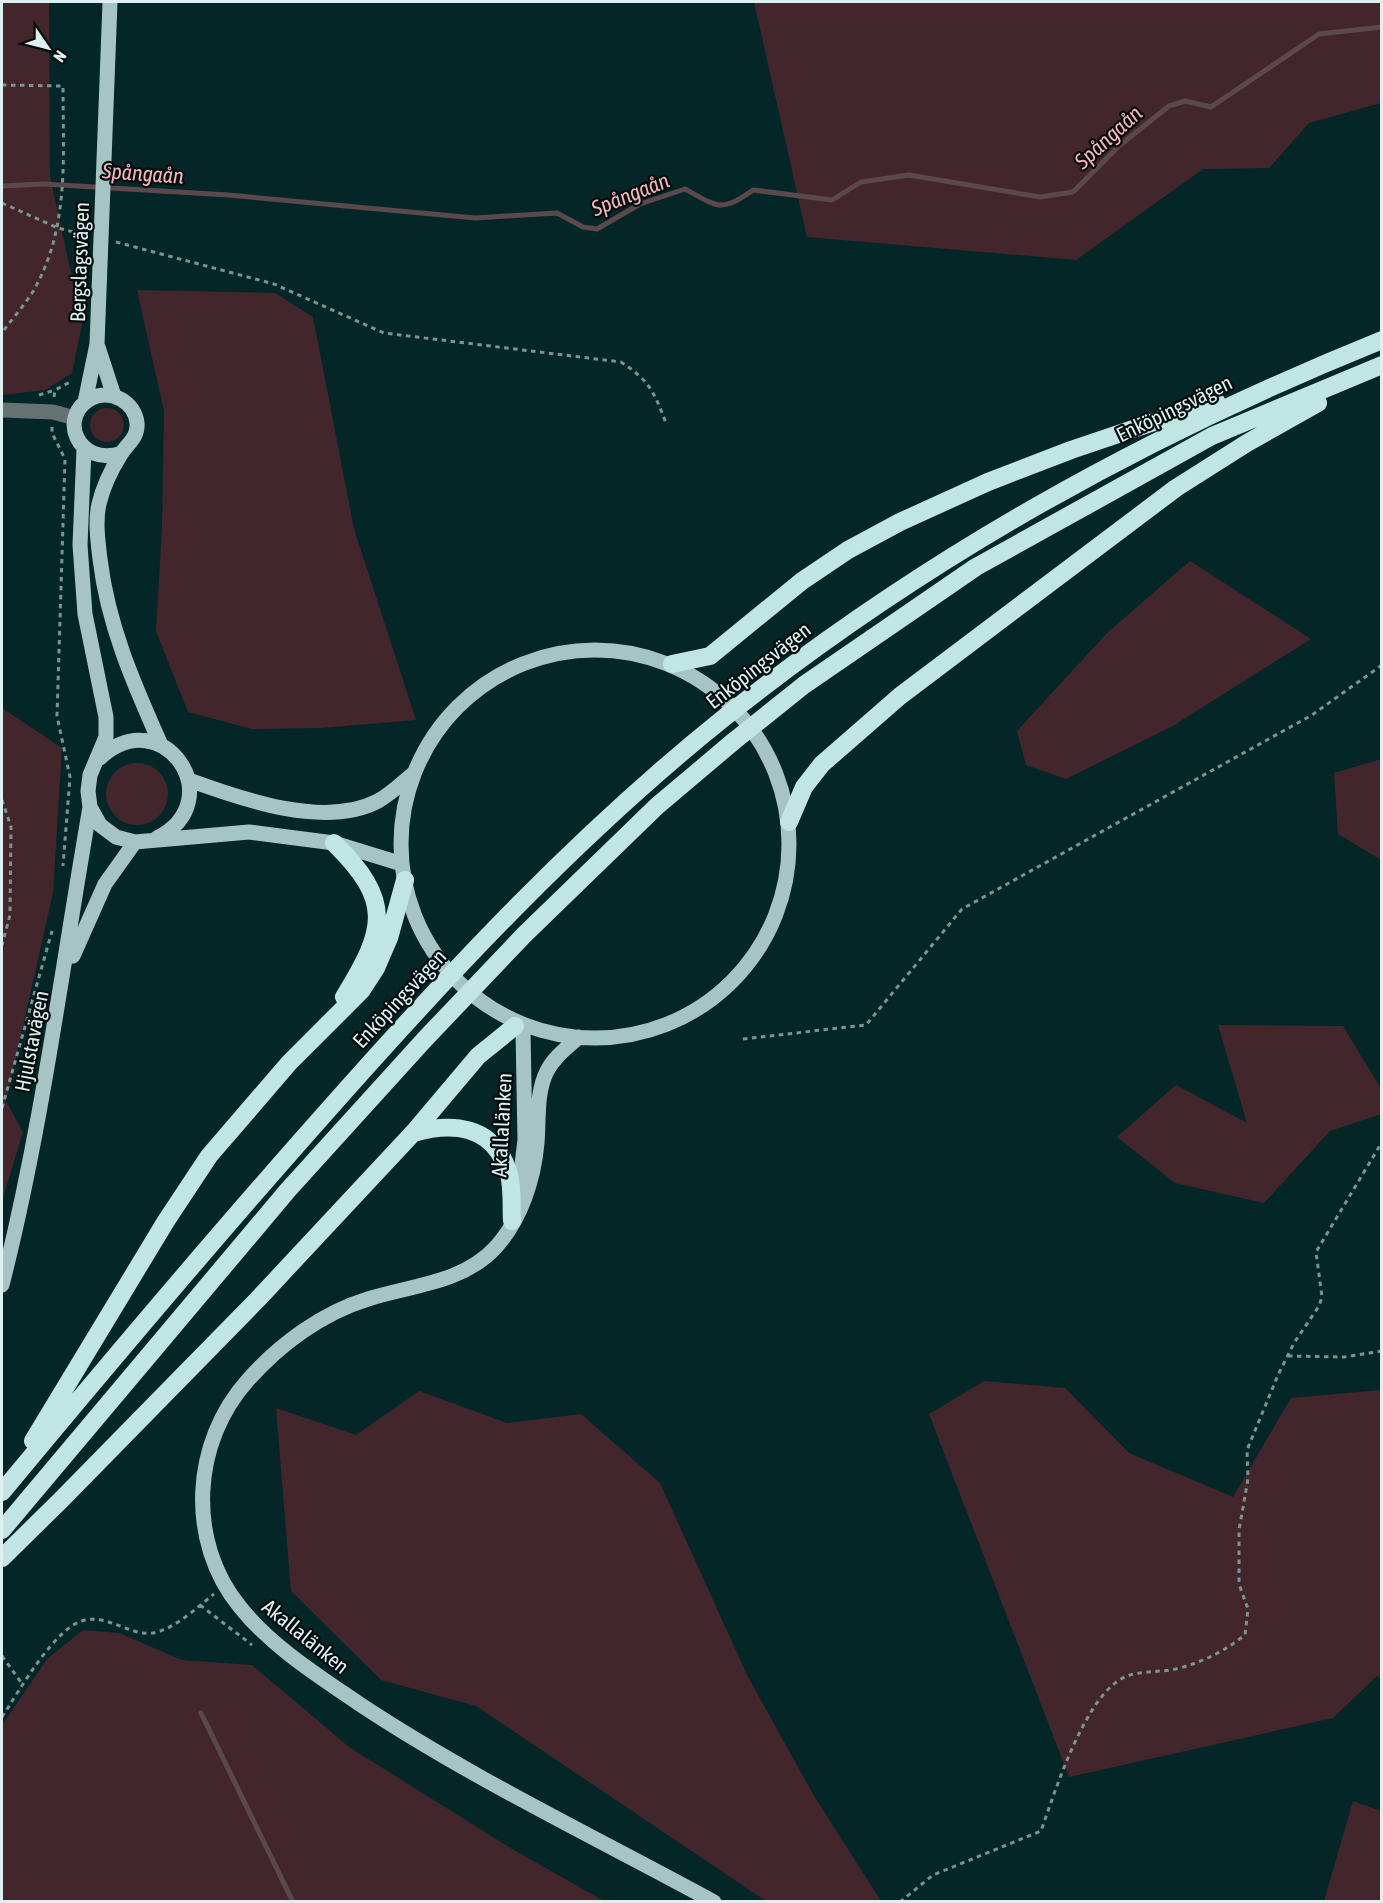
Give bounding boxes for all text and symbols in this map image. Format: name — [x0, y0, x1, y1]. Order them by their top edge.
north arrow — [18, 18, 78, 78]
text: N — [50, 48, 70, 66]
water label: Spångaån — [1068, 100, 1147, 175]
water label: Spångaån — [100, 157, 185, 189]
water label: Spångaån — [586, 167, 673, 222]
street label: Bergslagsvägen — [65, 202, 93, 322]
street label: Enköpingsvägen — [1112, 370, 1236, 446]
street label: Enköpingsvägen — [701, 617, 815, 713]
street label: Enköpingsvägen — [347, 944, 451, 1052]
street label: Hjulstavägen — [9, 988, 53, 1094]
street label: Akallalänken — [486, 1072, 516, 1178]
street label: Akallalänken — [258, 1594, 354, 1678]

